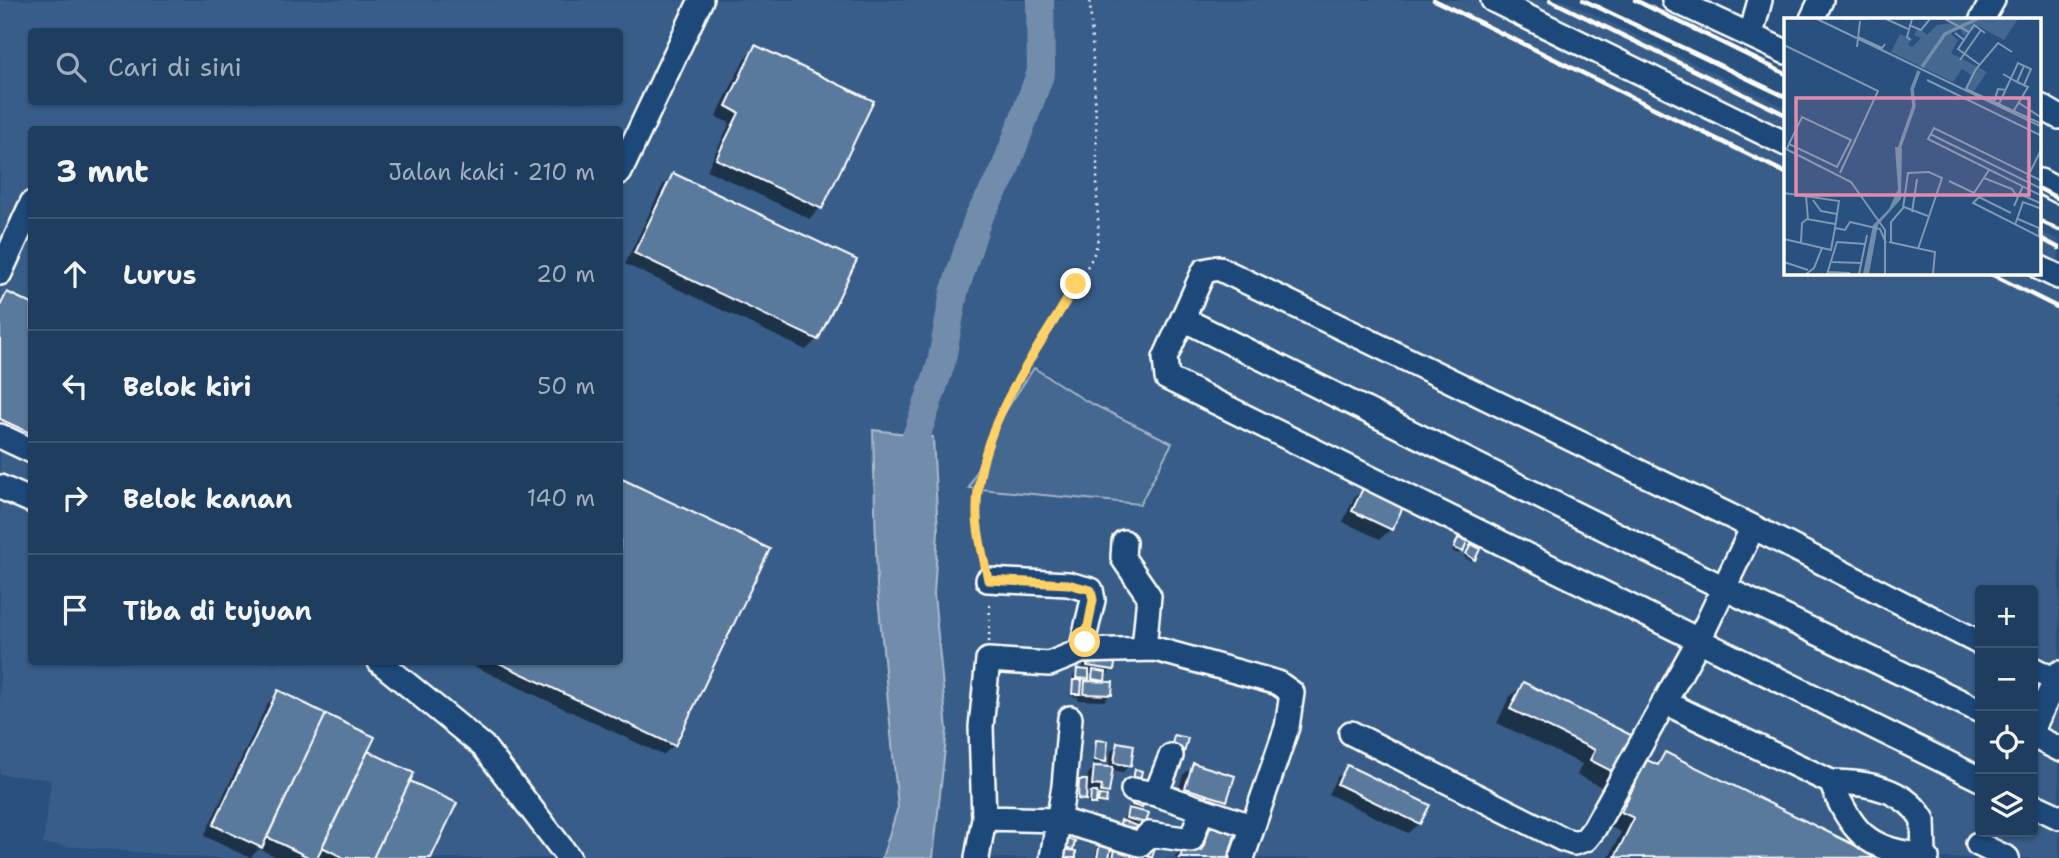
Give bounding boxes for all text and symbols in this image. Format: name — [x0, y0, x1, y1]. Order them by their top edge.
inset map — [1784, 18, 2042, 275]
search box — [28, 28, 623, 105]
icon: search — [52, 48, 90, 86]
text: Cari di sini — [108, 49, 242, 84]
text: 3 mnt — [56, 151, 149, 192]
text: Jalan kaki · 210 m — [388, 157, 595, 187]
icon: ahead — [56, 255, 94, 293]
text: Lurus — [123, 257, 196, 292]
text: 20 m — [536, 259, 595, 289]
route end — [1060, 268, 1091, 299]
icon: left — [56, 367, 94, 405]
text: Belok kiri — [123, 369, 252, 404]
text: 50 m — [537, 371, 595, 401]
icon: right — [56, 479, 94, 517]
text: Belok kanan — [123, 481, 292, 516]
text: 140 m — [527, 483, 595, 513]
map controls — [1975, 585, 2038, 837]
button: + — [1975, 585, 2038, 648]
icon: arrive — [56, 591, 94, 629]
text: Tiba di tujuan — [123, 593, 312, 628]
route start — [1069, 626, 1100, 657]
button: − — [1975, 648, 2038, 711]
button: locate — [1975, 711, 2038, 774]
button: layers — [1975, 774, 2038, 837]

